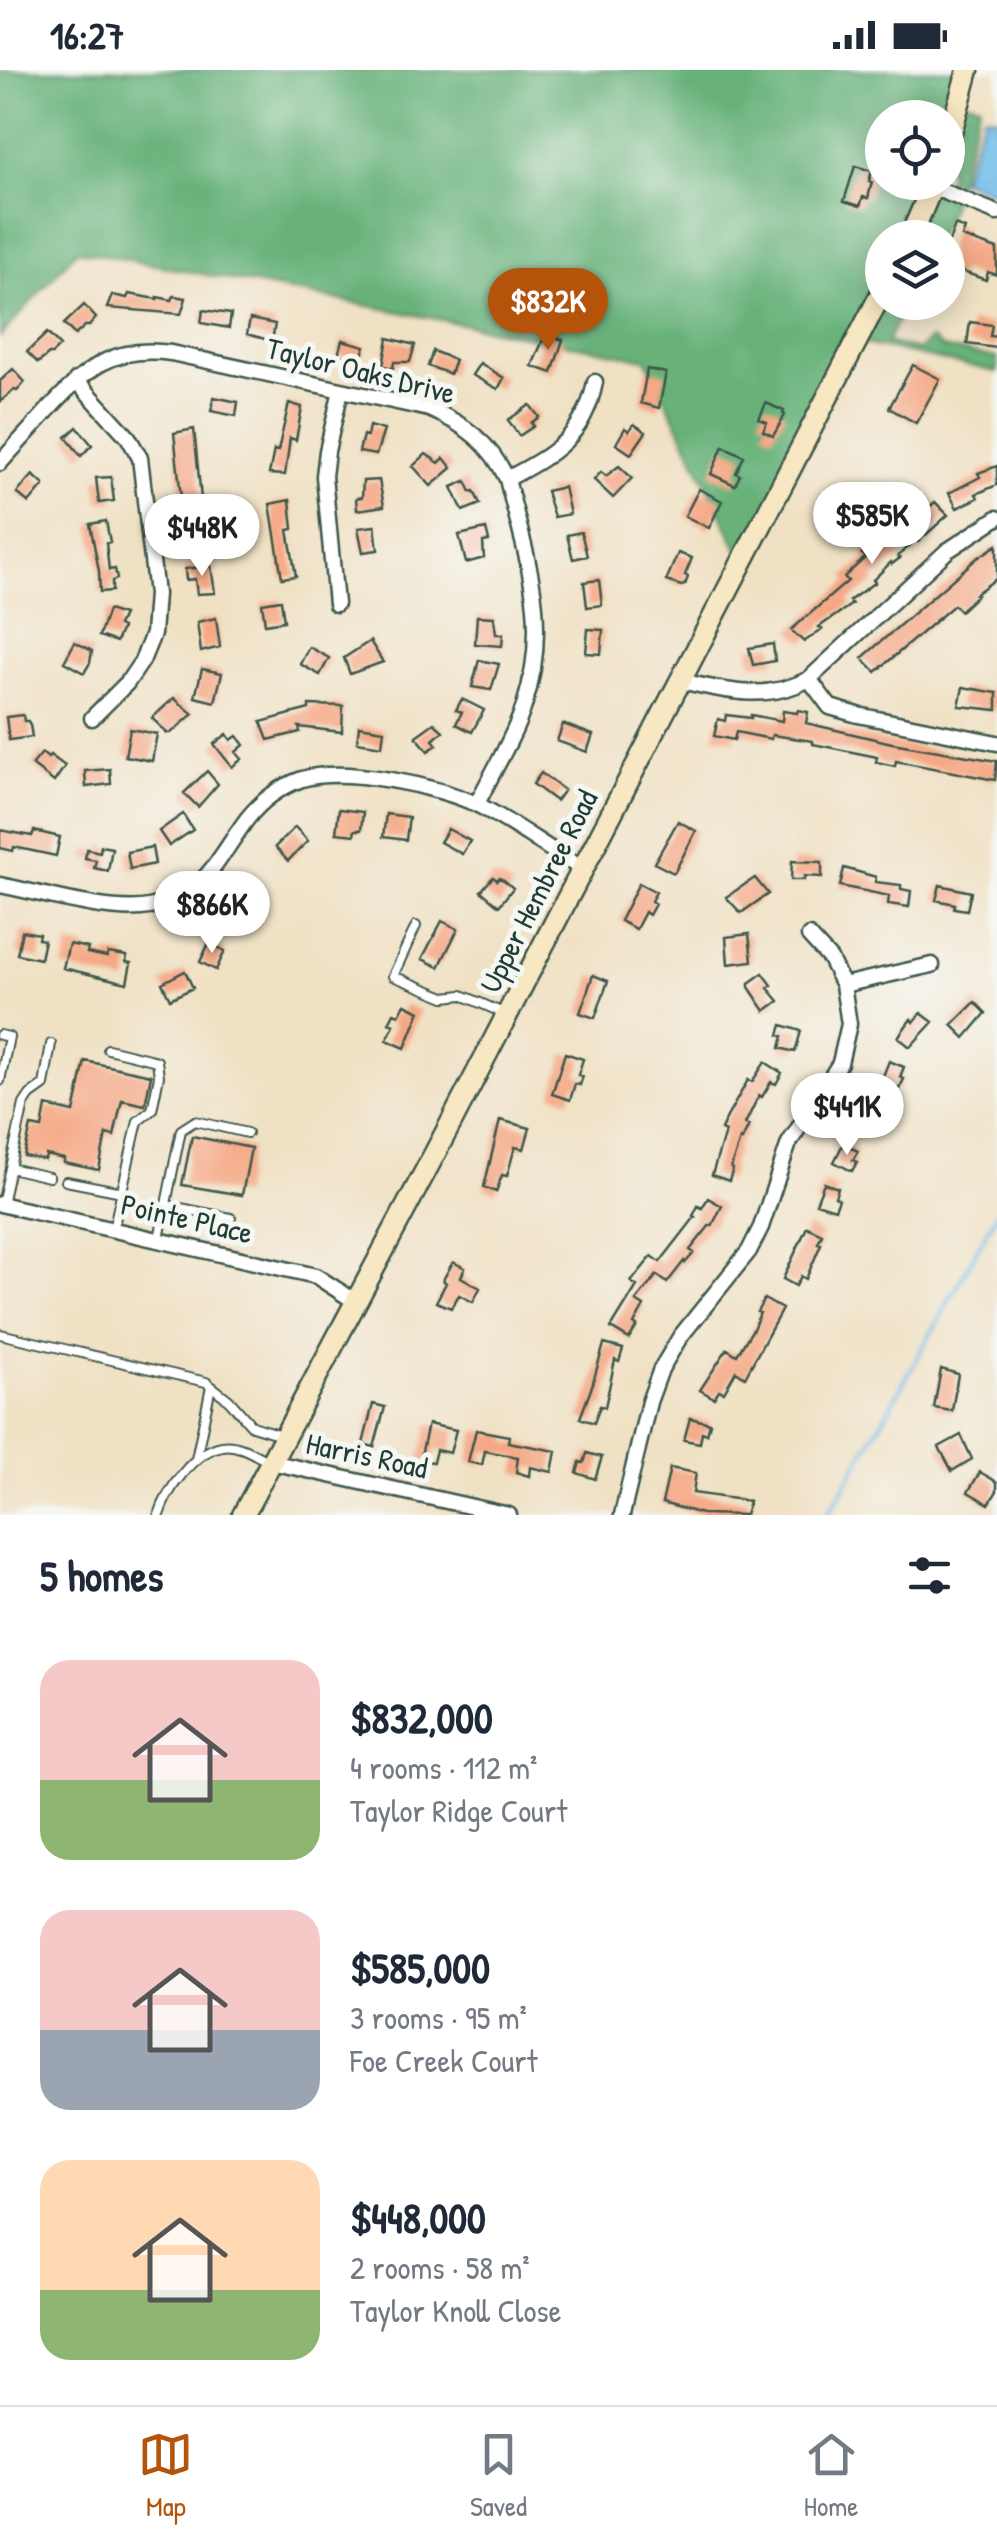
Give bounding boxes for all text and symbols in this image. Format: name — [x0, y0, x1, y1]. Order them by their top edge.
text: 16:27 — [50, 9, 124, 61]
map controls — [865, 100, 965, 320]
button: locate — [865, 100, 965, 200]
button: layers — [865, 220, 965, 320]
pin: $832K — [478, 268, 618, 353]
text: $832K — [510, 279, 586, 322]
street label: Taylor Oaks Drive — [263, 327, 459, 413]
pin: $585K — [802, 482, 942, 567]
text: $585K — [835, 493, 909, 536]
pin: $448K — [132, 494, 272, 579]
text: $448K — [167, 505, 237, 548]
street label: Upper Hembree Road — [470, 782, 607, 999]
pin: $866K — [142, 871, 282, 956]
text: $866K — [176, 882, 248, 925]
pin: $441K — [777, 1073, 917, 1158]
text: $441K — [813, 1084, 881, 1127]
street label: Pointe Place — [117, 1183, 257, 1253]
street label: Harris Road — [303, 1423, 432, 1487]
text: 5 homes — [40, 1547, 163, 1604]
icon: filters — [902, 1548, 957, 1603]
text: $832,000 — [350, 1689, 493, 1746]
icon: home — [120, 1700, 240, 1820]
text: 4 rooms · 112 m² — [350, 1746, 537, 1789]
text: Taylor Ridge Court — [350, 1789, 567, 1832]
text: $585,000 — [350, 1939, 490, 1996]
icon: home — [120, 1950, 240, 2070]
text: 3 rooms · 95 m² — [350, 1996, 527, 2039]
text: Foe Creek Court — [350, 2039, 538, 2082]
text: $448,000 — [350, 2189, 486, 2246]
icon: home — [120, 2200, 240, 2320]
text: 2 rooms · 58 m² — [350, 2246, 530, 2289]
text: Taylor Knoll Close — [350, 2289, 561, 2332]
tab: Map — [138, 2427, 193, 2525]
tab: Saved — [470, 2427, 527, 2525]
tab: Home — [804, 2427, 859, 2525]

